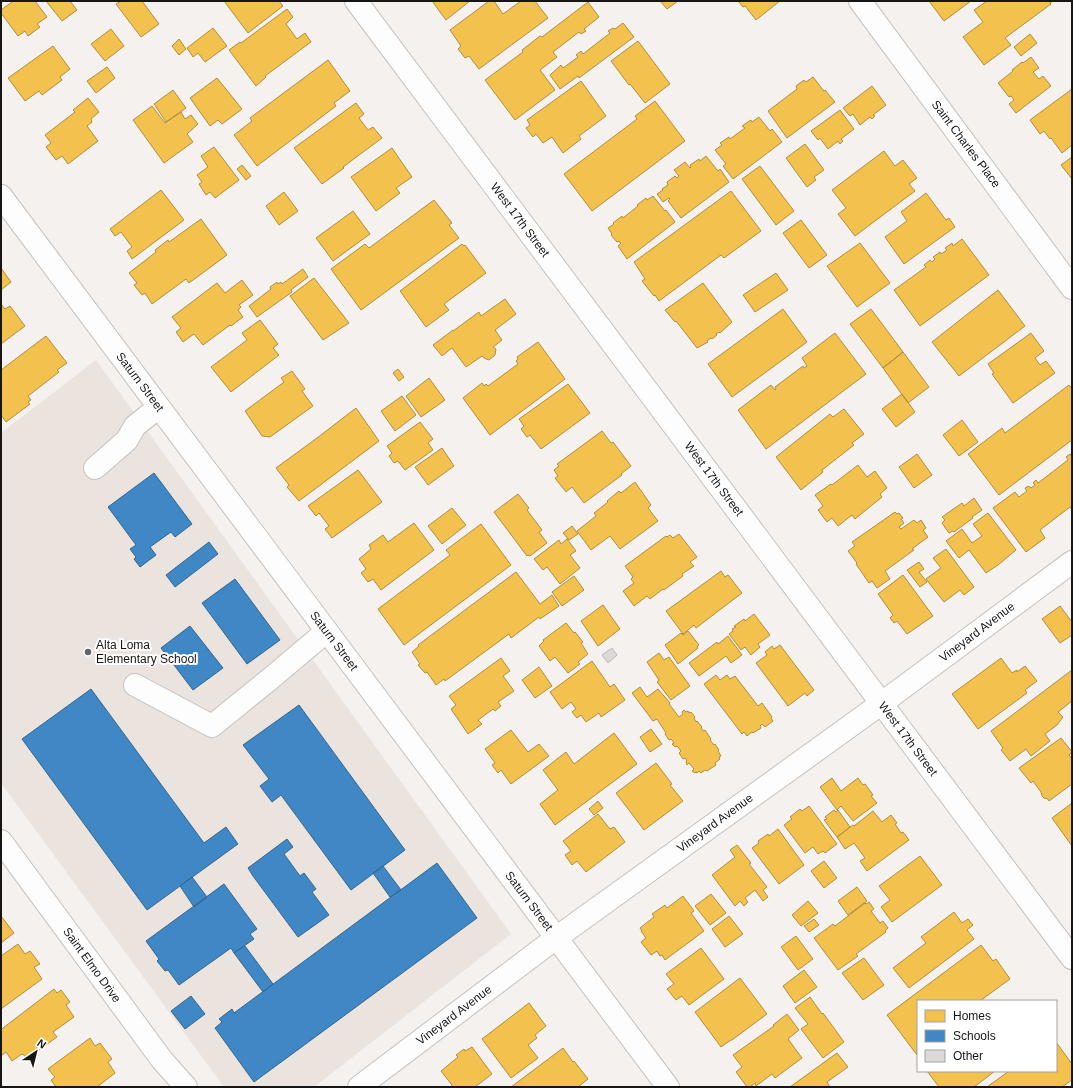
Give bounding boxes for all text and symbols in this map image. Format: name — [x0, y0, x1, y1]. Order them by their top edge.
street label: Saint Charles Place — [929, 98, 1003, 191]
street label: West 17th Street — [488, 180, 553, 260]
street label: Saturn Street — [113, 350, 167, 415]
street label: West 17th Street — [682, 439, 747, 519]
street label: Vineyard Avenue — [937, 599, 1018, 665]
street label: Saturn Street — [307, 609, 361, 674]
place label: Alta Loma Elementary School — [96, 638, 197, 666]
marker: Alta Loma Elementary School — [83, 647, 93, 657]
street label: West 17th Street — [876, 699, 941, 779]
street label: Vineyard Avenue — [674, 791, 756, 855]
street label: Saturn Street — [502, 869, 556, 934]
street label: Saint Elmo Drive — [60, 925, 124, 1006]
street label: Vineyard Avenue — [414, 982, 495, 1048]
legend — [917, 1000, 1057, 1072]
text: Homes — [953, 1009, 991, 1023]
text: Schools — [953, 1029, 996, 1043]
north arrow — [16, 1032, 56, 1072]
text: N — [35, 1037, 48, 1051]
text: Other — [953, 1049, 983, 1063]

